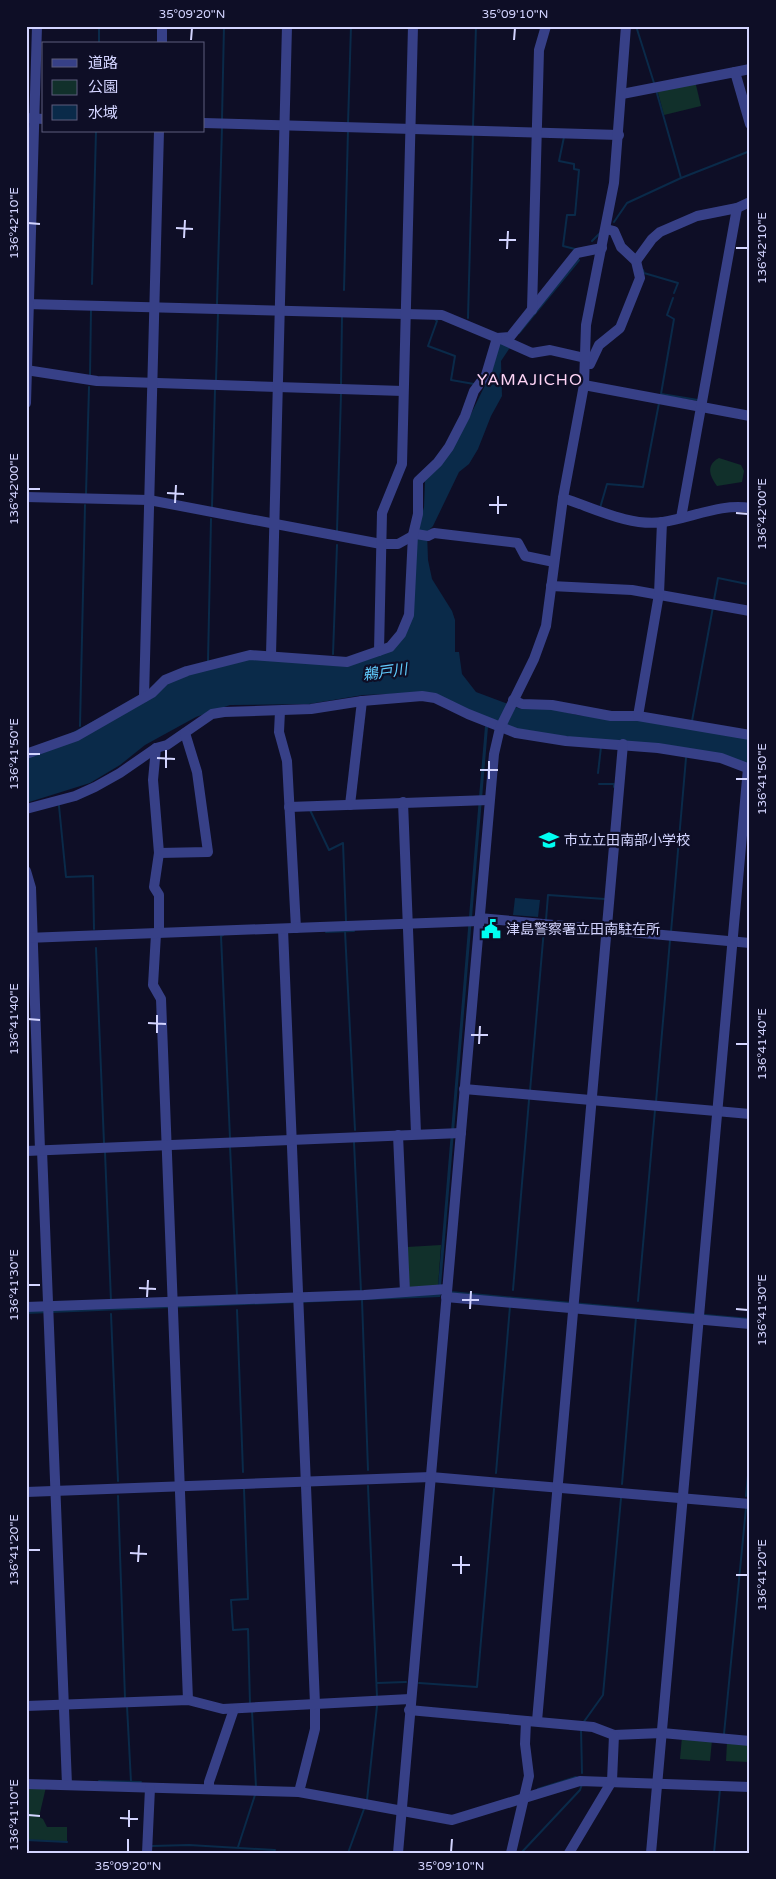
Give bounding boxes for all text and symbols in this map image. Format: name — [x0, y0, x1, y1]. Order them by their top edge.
text: 35°09'20"N — [159, 7, 225, 21]
text: 35°09'10"N — [482, 7, 548, 21]
legend — [42, 42, 205, 132]
text: 道路 — [88, 54, 118, 72]
text: 公園 — [88, 78, 118, 96]
text: 水域 — [88, 104, 118, 122]
text: 136°42'10"E — [7, 187, 21, 259]
text: 136°42'10"E — [755, 212, 769, 284]
district label: YAMAJICHO — [477, 370, 583, 390]
text: 136°42'00"E — [7, 453, 21, 525]
text: 136°42'00"E — [755, 478, 769, 550]
water label: 鵜戸川 — [361, 660, 411, 684]
text: 136°41'50"E — [7, 718, 21, 790]
text: 136°41'50"E — [755, 743, 769, 815]
school or university icon: 市立立田南部小学校 — [538, 829, 560, 851]
place label: 市立立田南部小学校 — [564, 832, 690, 849]
public building icon: 津島警察署立田南駐在所 — [480, 918, 502, 940]
place label: 津島警察署立田南駐在所 — [506, 921, 660, 938]
text: 136°41'40"E — [7, 983, 21, 1055]
text: 136°41'40"E — [755, 1008, 769, 1080]
text: 136°41'30"E — [7, 1249, 21, 1321]
text: 136°41'30"E — [755, 1274, 769, 1346]
text: 136°41'20"E — [7, 1514, 21, 1586]
text: 136°41'20"E — [755, 1539, 769, 1611]
text: 136°41'10"E — [7, 1779, 21, 1851]
text: 35°09'20"N — [95, 1859, 161, 1873]
text: 35°09'10"N — [418, 1859, 484, 1873]

